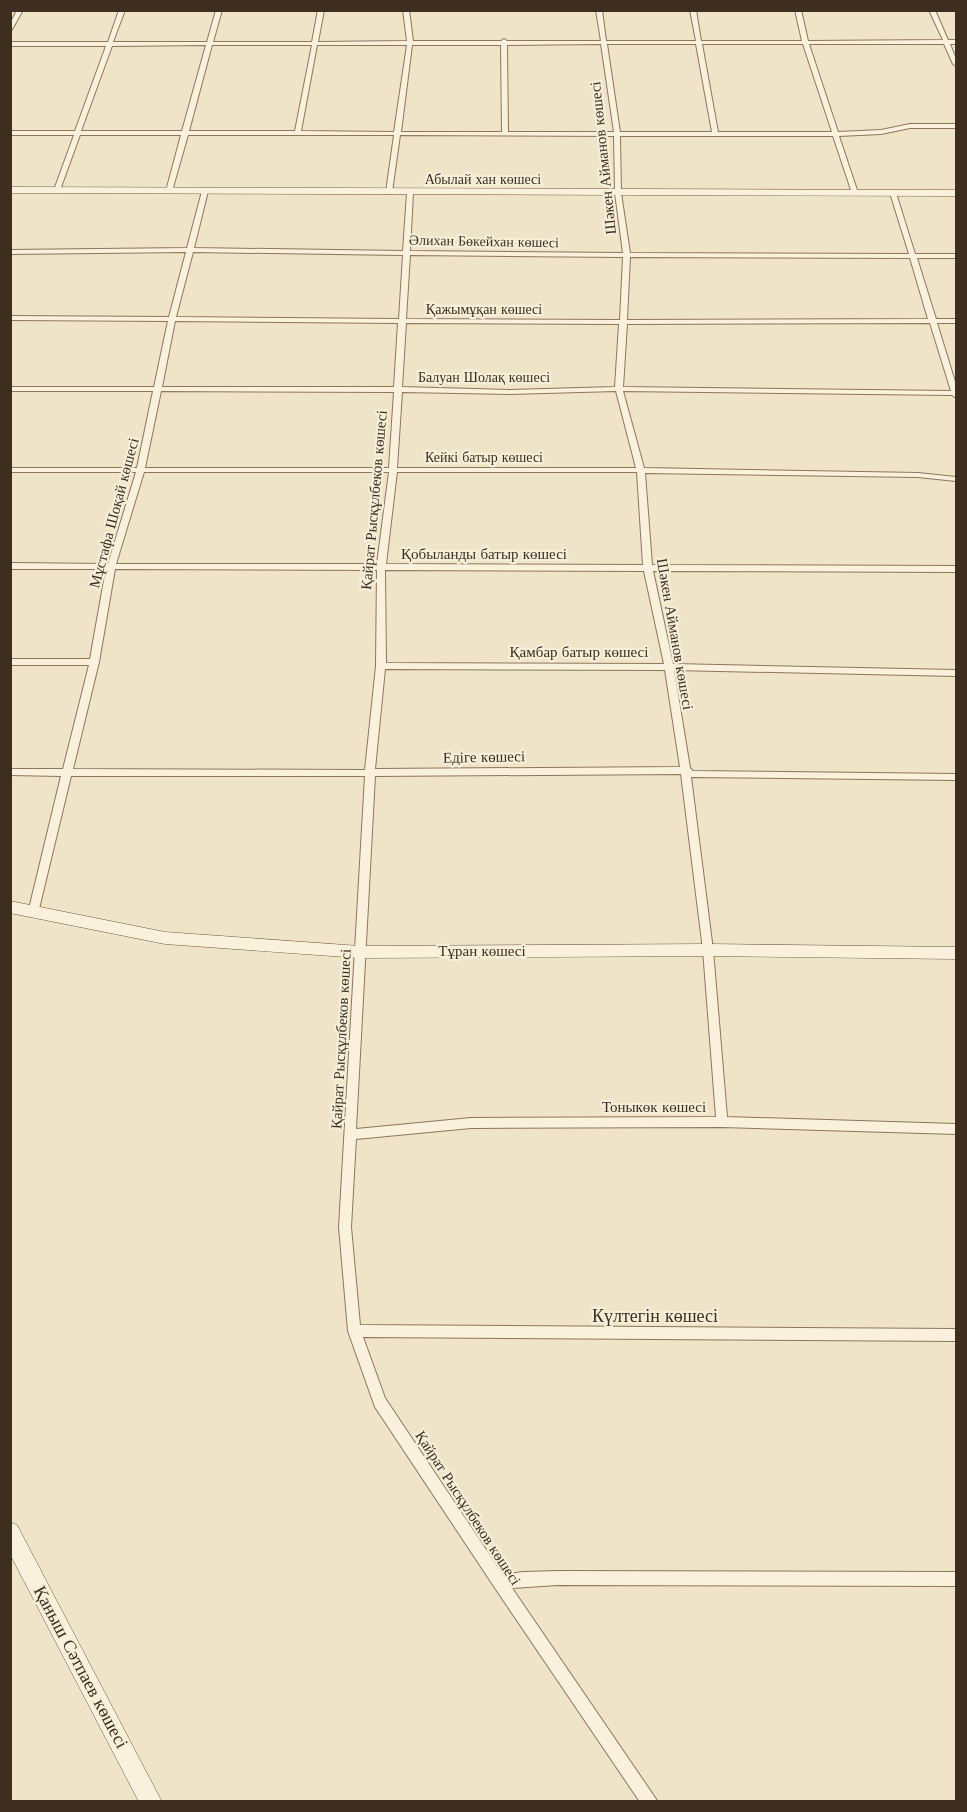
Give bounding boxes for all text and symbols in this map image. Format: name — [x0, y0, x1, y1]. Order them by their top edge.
street label: Шәкен Айманов көшесі — [585, 81, 620, 235]
street label: Абылай хан көшесі — [425, 170, 541, 188]
street label: Әлихан Бөкейхан көшесі — [409, 231, 559, 251]
street label: Қажымұқан көшесі — [426, 300, 542, 318]
street label: Балуан Шолақ көшесі — [418, 368, 550, 386]
street label: Қайрат Рысқұлбеков көшесі — [356, 409, 391, 591]
street label: Мұстафа Шоқай көшесі — [84, 436, 143, 590]
street label: Кейкі батыр көшесі — [425, 448, 543, 466]
street label: Қобыланды батыр көшесі — [401, 544, 567, 563]
street label: Шәкен Айманов көшесі — [653, 557, 698, 711]
street label: Қамбар батыр көшесі — [510, 642, 648, 661]
street label: Едіге көшесі — [443, 746, 525, 767]
street label: Тұран көшесі — [438, 941, 526, 960]
street label: Қайрат Рысқұлбеков көшесі — [326, 948, 355, 1130]
street label: Тоныкөк көшесі — [602, 1097, 706, 1116]
street label: Күлтегін көшесі — [592, 1305, 718, 1327]
street label: Қайрат Рысқұлбеков көшесі — [411, 1427, 526, 1589]
street label: Қаныш Сәтпаев көшесі — [29, 1582, 133, 1752]

